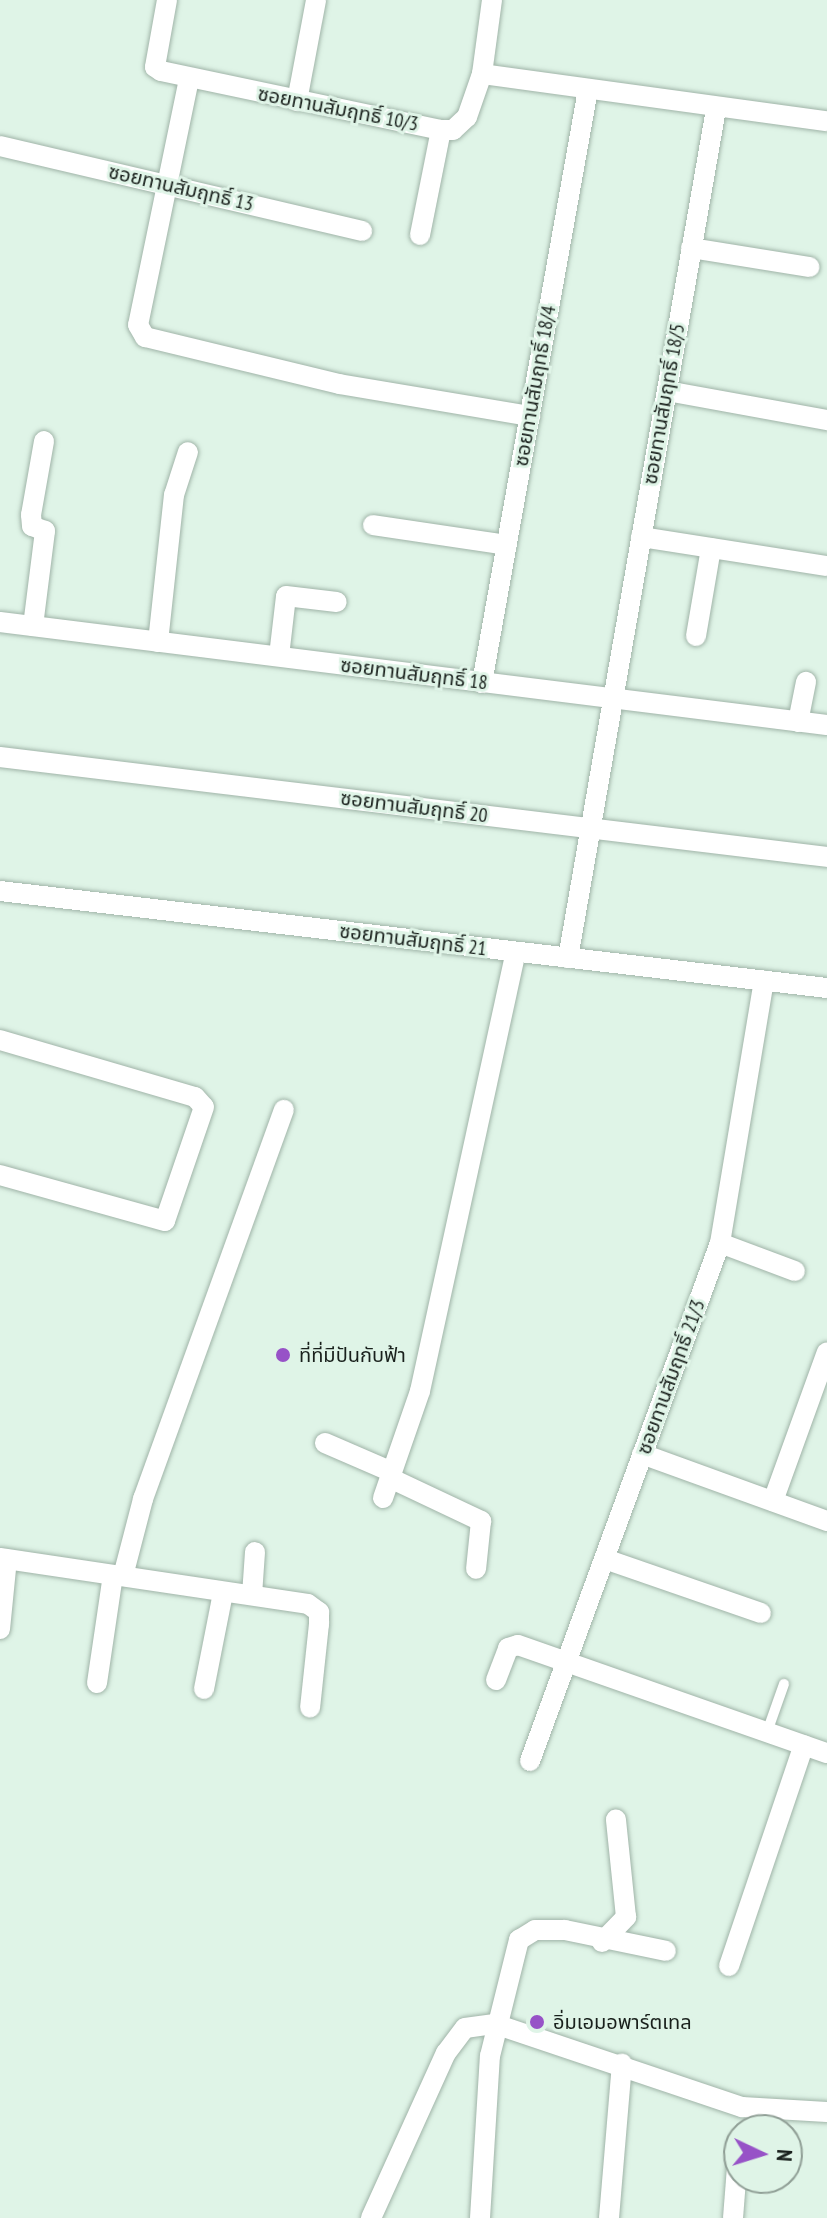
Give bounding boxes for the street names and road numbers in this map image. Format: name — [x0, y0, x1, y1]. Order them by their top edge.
street label: ซอยทานสัมฤทธิ์ 10/3 — [256, 82, 420, 136]
street label: ซอยทานสัมฤทธิ์ 13 — [106, 160, 256, 216]
street label: ซอยทานสัมฤทธิ์ 18/4 — [509, 304, 561, 468]
street label: ซอยทานสัมฤทธิ์ 18/5 — [638, 322, 690, 486]
street label: ซอยทานสัมฤทธิ์ 18 — [339, 653, 489, 695]
street label: ซอยทานสัมฤทธิ์ 20 — [339, 786, 489, 828]
street label: ซอยทานสัมฤทธิ์ 21 — [338, 919, 488, 961]
street label: ซอยทานสัมฤทธิ์ 21/3 — [632, 1296, 710, 1458]

